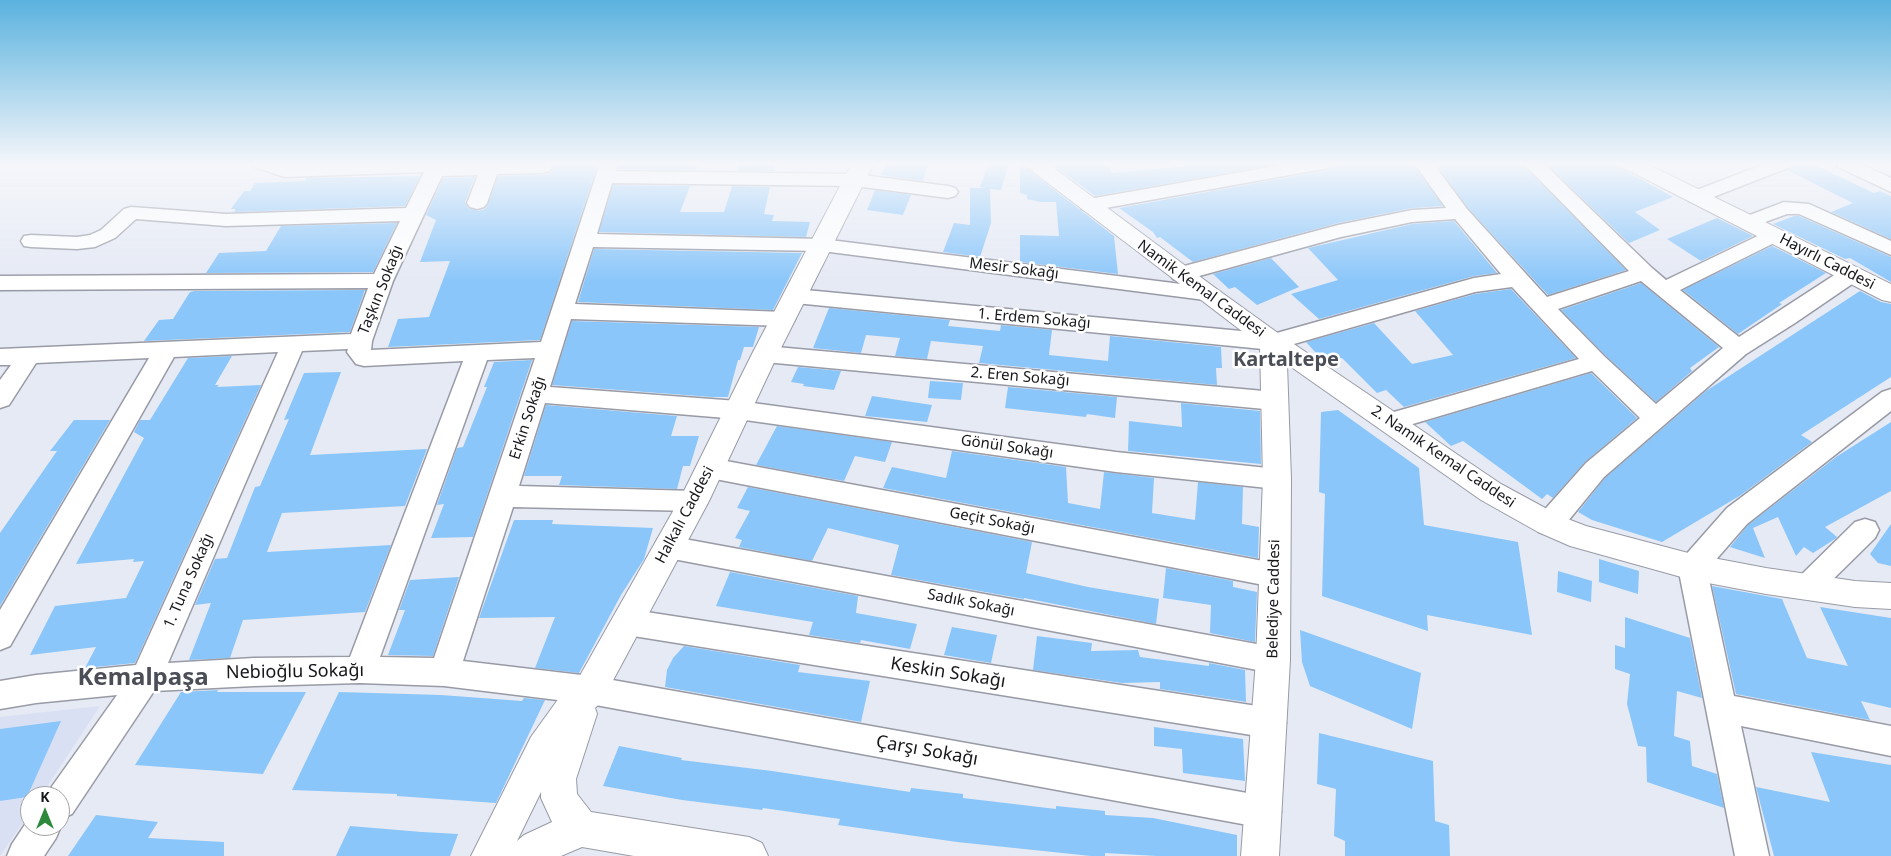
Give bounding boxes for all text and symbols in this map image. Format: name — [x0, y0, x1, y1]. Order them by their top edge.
street label: Hayırlı Caddesi — [1776, 230, 1878, 294]
street label: Namik Kemal Caddesi — [1134, 237, 1268, 341]
street label: Taşkın Sokağı — [355, 243, 407, 337]
street label: Mesir Sokağı — [968, 255, 1060, 283]
street label: 1. Erdem Sokağı — [977, 305, 1091, 333]
district label: Kartaltepe — [1233, 348, 1339, 372]
street label: 2. Eren Sokağı — [970, 364, 1070, 390]
street label: Erkin Sokağı — [506, 374, 550, 462]
street label: 2. Namık Kemal Caddesi — [1368, 402, 1518, 512]
street label: Gönül Sokağı — [960, 432, 1054, 462]
street label: Halkalı Caddesi — [652, 463, 718, 567]
street label: Geçit Sokağı — [948, 504, 1036, 538]
street label: 1. Tuna Sokağı — [160, 531, 218, 631]
street label: Belediye Caddesi — [1264, 539, 1284, 659]
street label: Sadık Sokağı — [926, 586, 1016, 620]
street label: Keskin Sokağı — [889, 653, 1007, 693]
street label: Nebioğlu Sokağı — [226, 660, 364, 684]
district label: Kemalpaşa — [77, 664, 209, 692]
street label: Çarşı Sokağı — [874, 731, 980, 771]
north arrow — [20, 786, 70, 836]
text: K — [40, 787, 50, 806]

